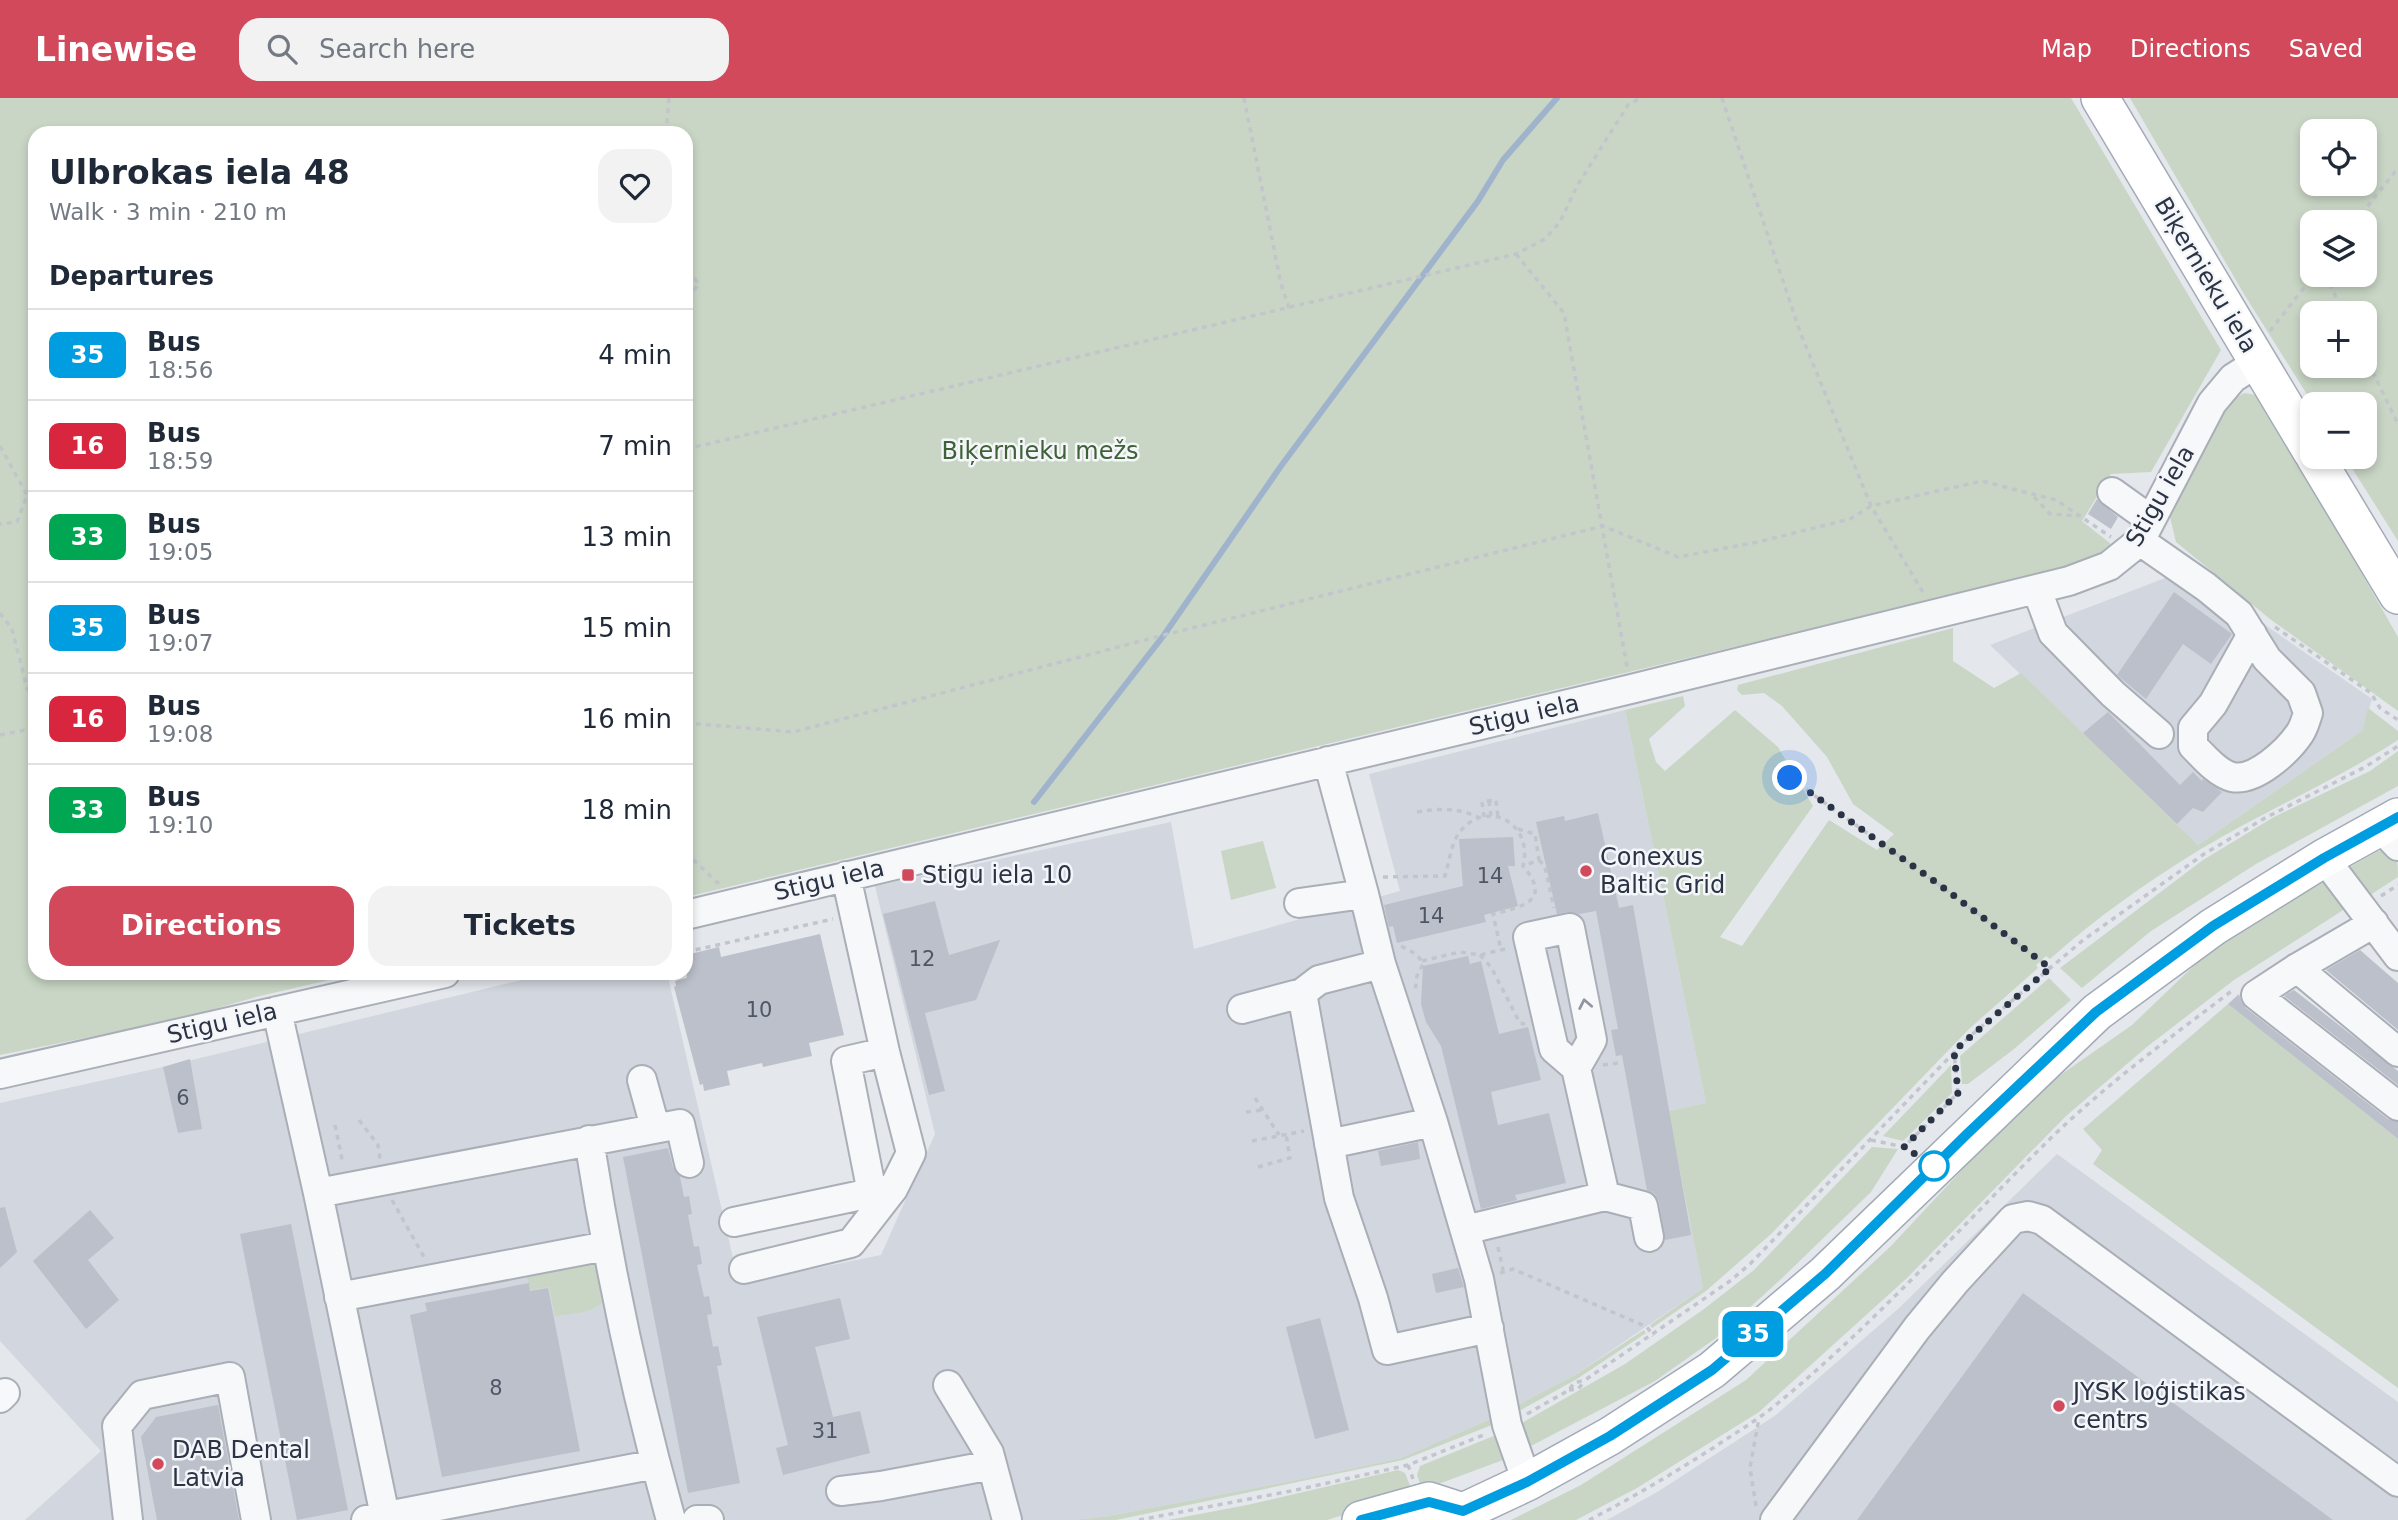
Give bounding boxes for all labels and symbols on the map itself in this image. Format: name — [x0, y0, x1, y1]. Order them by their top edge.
street label: Biķernieku iela — [2148, 192, 2264, 358]
park label: Biķernieku mežs — [941, 437, 1139, 465]
street label: Stigu iela — [2120, 440, 2200, 552]
street label: Stigu iela — [1466, 689, 1582, 741]
your location — [1772, 760, 1807, 795]
place label: Conexus Baltic Grid — [1600, 843, 1725, 899]
street label: Stigu iela — [771, 854, 887, 906]
place label: Stigu iela 10 — [922, 861, 1072, 889]
marker: Conexus Baltic Grid — [1578, 863, 1594, 879]
house number: 14 — [1477, 864, 1503, 888]
marker: Stigu iela 10 — [900, 867, 916, 883]
house number: 14 — [1418, 904, 1444, 928]
house number: 12 — [909, 947, 935, 971]
street label: Stigu iela — [164, 997, 280, 1049]
house number: 10 — [746, 998, 772, 1022]
one-way arrow — [1578, 998, 1593, 1010]
house number: 6 — [176, 1086, 190, 1110]
unlabelled marker — [1919, 1151, 1949, 1181]
line badge: 35 — [1722, 1311, 1784, 1357]
house number: 8 — [489, 1376, 503, 1400]
place label: JYSK loģistikas centrs — [2071, 1378, 2246, 1434]
marker: JYSK loģistikas centrs — [2051, 1398, 2067, 1414]
house number: 31 — [812, 1419, 838, 1443]
place label: DAB Dental Latvia — [172, 1436, 310, 1492]
marker: DAB Dental Latvia — [150, 1456, 166, 1472]

